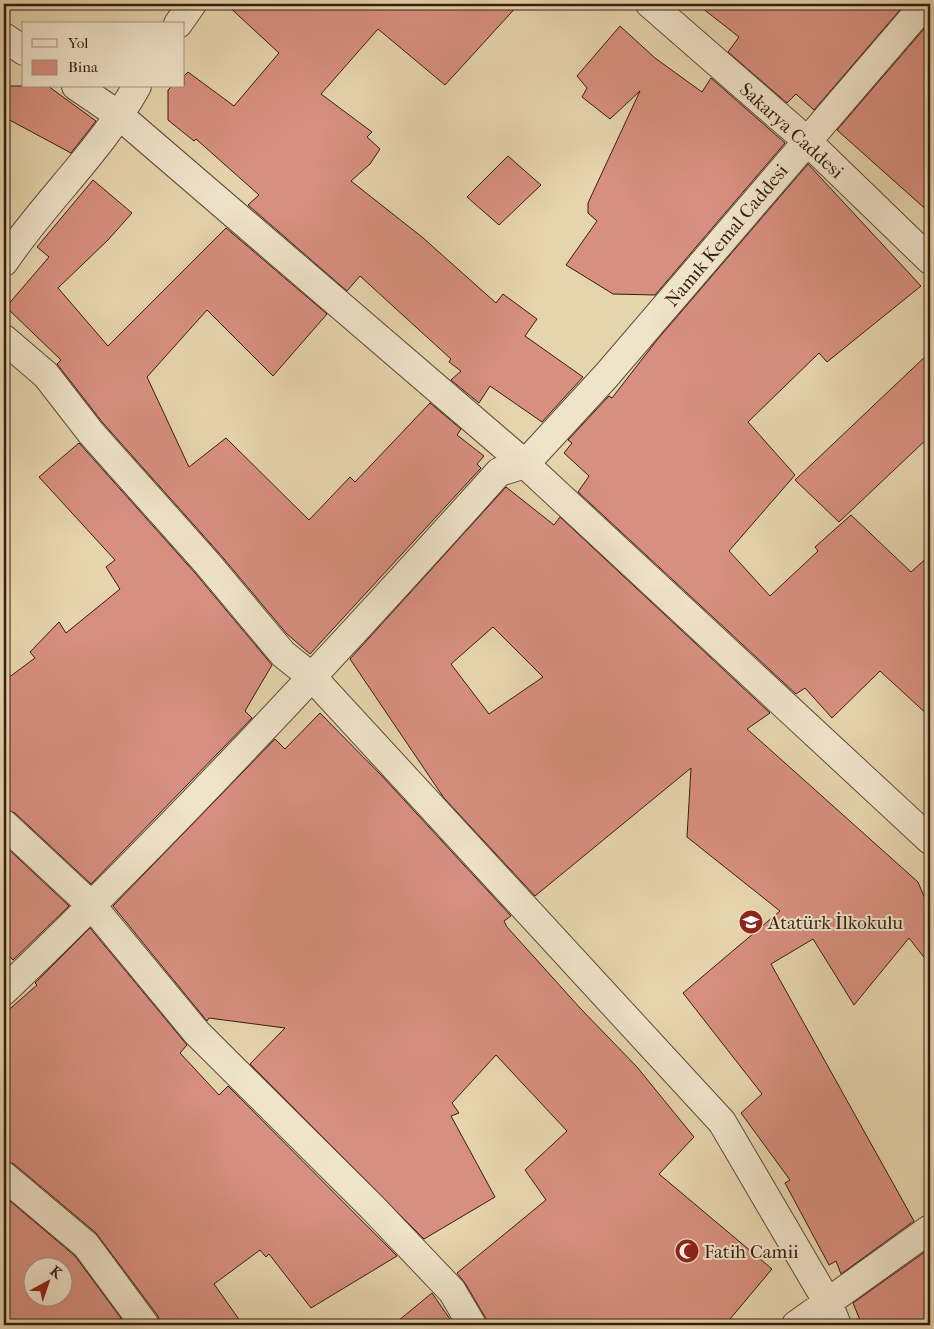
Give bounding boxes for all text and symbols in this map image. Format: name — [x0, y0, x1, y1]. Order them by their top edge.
legend — [22, 22, 185, 88]
text: Yol — [67, 34, 88, 52]
text: Bina — [68, 58, 99, 76]
street label: Sakarya Caddesi — [735, 78, 848, 183]
street label: Namık Kemal Caddesi — [661, 160, 793, 311]
school or university icon: Atatürk İlkokulu — [738, 909, 764, 935]
place label: Atatürk İlkokulu — [767, 912, 903, 934]
mosque icon: Fatih Camii — [674, 1238, 700, 1264]
place label: Fatih Camii — [704, 1241, 799, 1263]
north arrow — [22, 1256, 72, 1306]
text: K — [47, 1263, 66, 1283]

